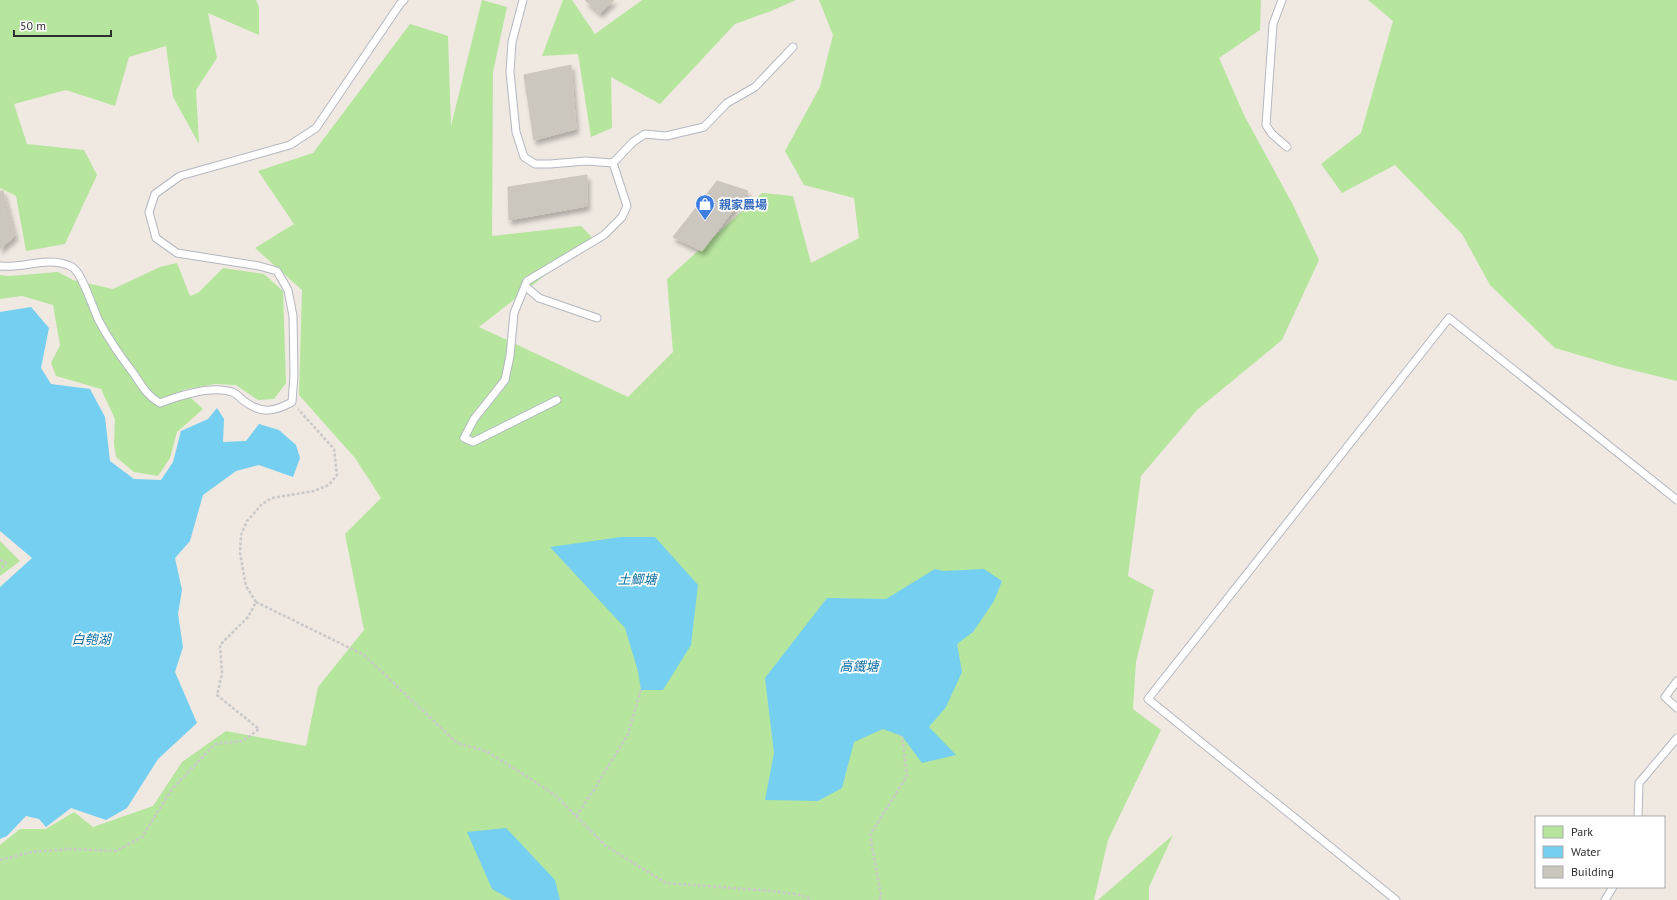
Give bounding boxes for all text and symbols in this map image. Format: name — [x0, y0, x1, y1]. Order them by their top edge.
scale bar — [14, 12, 111, 38]
text: 50 m — [20, 18, 46, 33]
shop icon: 親家農場 — [694, 193, 716, 221]
place label: 親家農場 — [719, 197, 767, 212]
water label: 土鯽塘 — [617, 571, 658, 588]
water label: 白匏湖 — [71, 631, 112, 648]
water label: 高鐵塘 — [839, 658, 880, 675]
legend — [1535, 816, 1665, 888]
text: Park — [1571, 824, 1593, 839]
text: Water — [1571, 844, 1601, 859]
text: Building — [1571, 864, 1614, 879]

